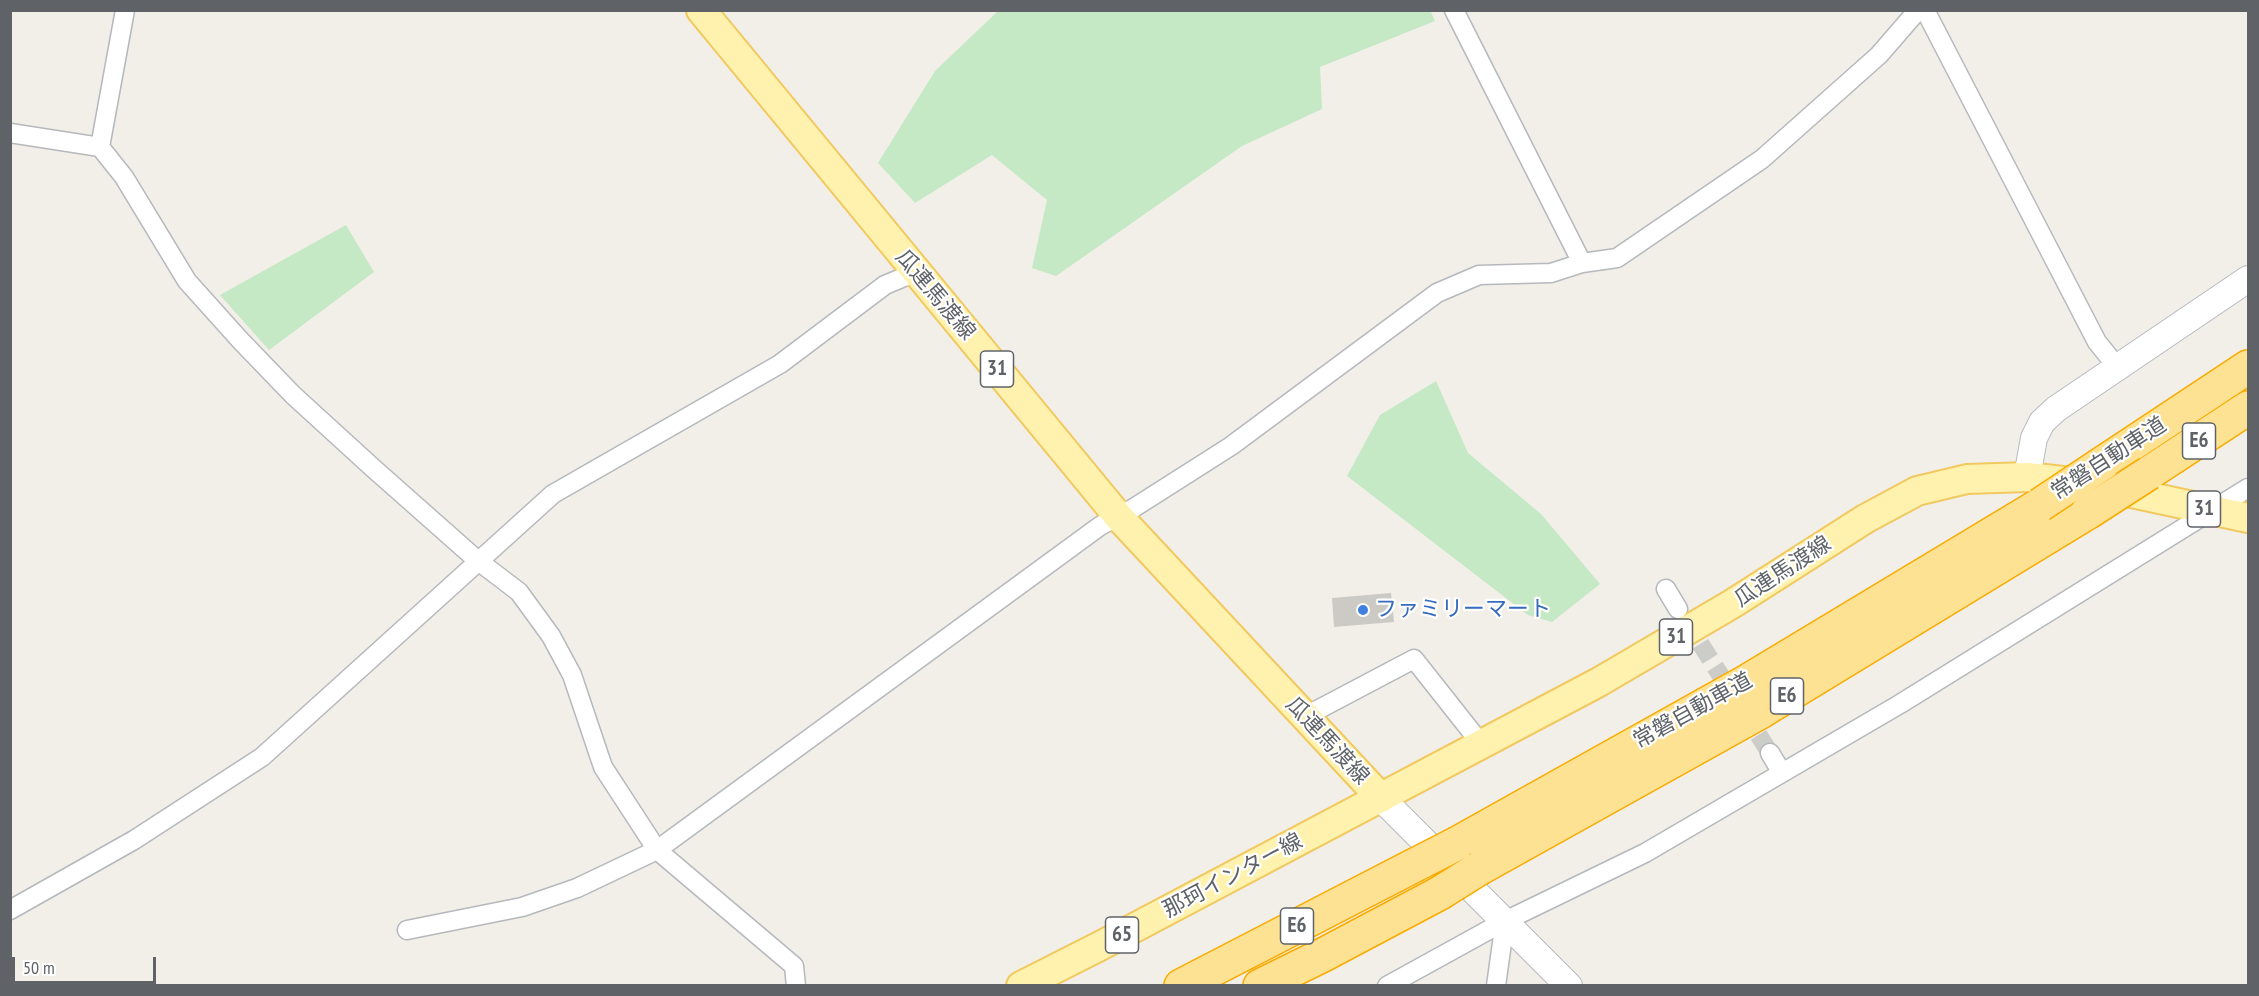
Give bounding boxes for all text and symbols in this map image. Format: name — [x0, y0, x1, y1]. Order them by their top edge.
street label: 瓜連馬渡線 — [890, 244, 980, 346]
road number: 31 — [980, 351, 1014, 387]
street label: 常磐自動車道 — [2046, 412, 2172, 506]
road number: E6 — [2182, 423, 2216, 459]
road number: 31 — [2188, 491, 2220, 527]
street label: 瓜連馬渡線 — [1730, 531, 1836, 613]
place label: ファミリーマート — [1375, 597, 1551, 623]
marker: ファミリーマート — [1356, 603, 1370, 617]
road number: 31 — [1660, 619, 1692, 655]
street label: 常磐自動車道 — [1629, 667, 1757, 755]
road number: E6 — [1770, 678, 1804, 714]
street label: 瓜連馬渡線 — [1280, 692, 1374, 790]
street label: 那珂インター線 — [1159, 828, 1307, 924]
road number: E6 — [1280, 908, 1314, 944]
road number: 65 — [1106, 917, 1138, 953]
scale bar — [15, 945, 159, 983]
text: 50 m — [23, 956, 55, 979]

